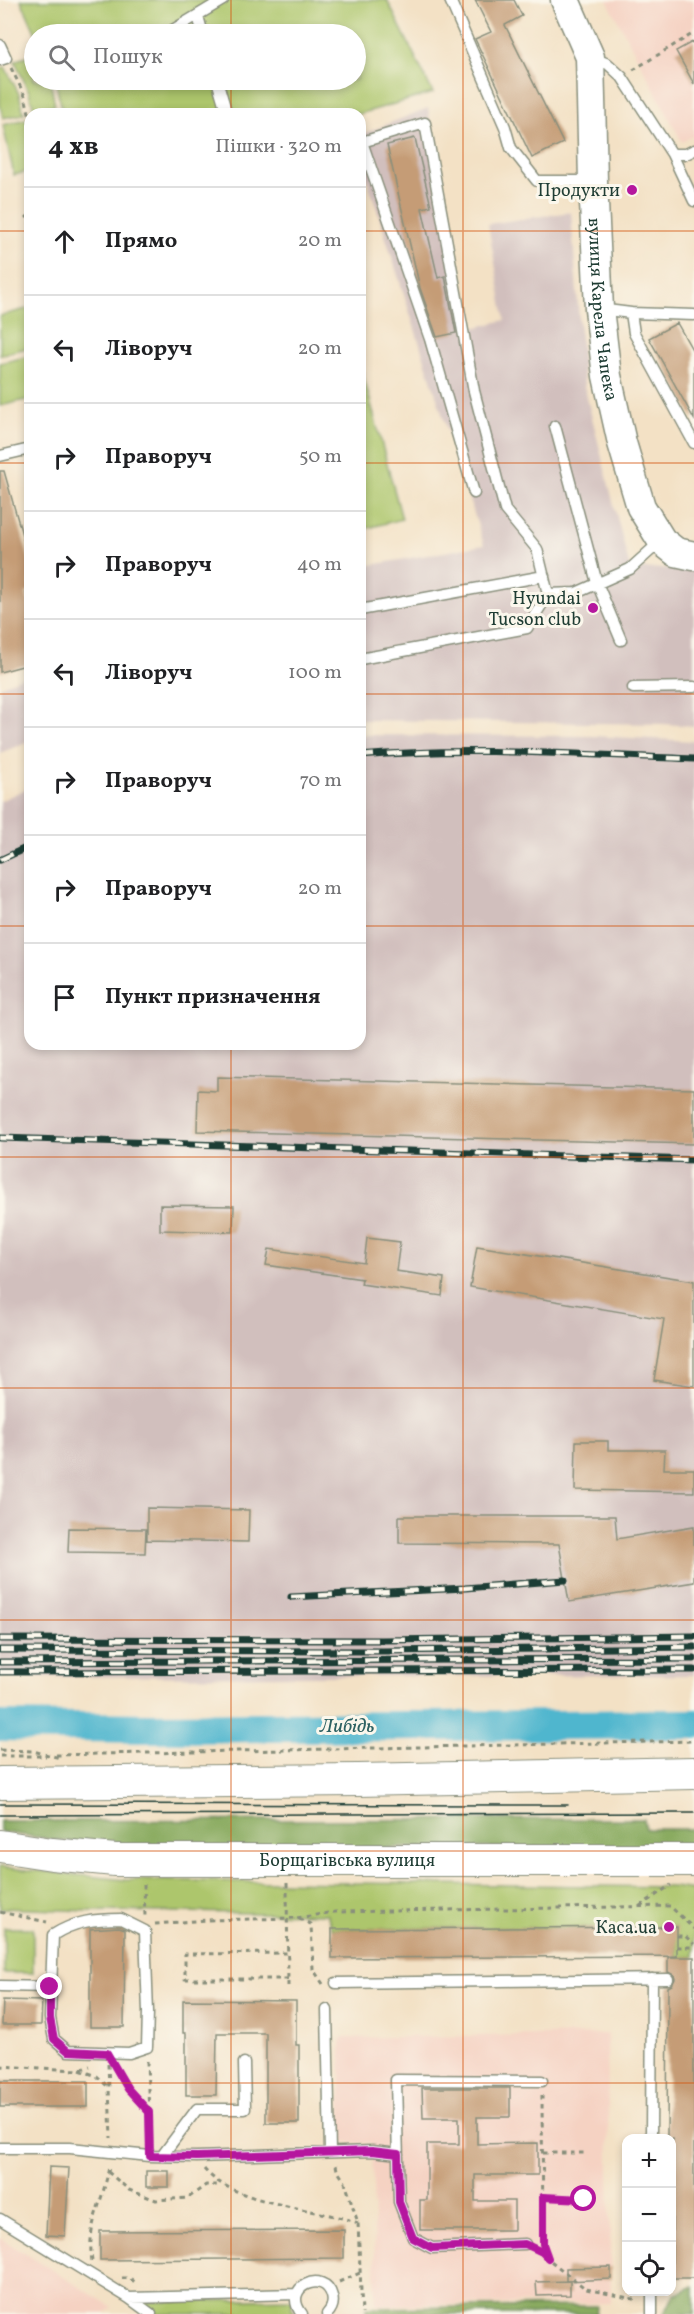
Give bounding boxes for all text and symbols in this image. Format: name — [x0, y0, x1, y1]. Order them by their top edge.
search box — [24, 24, 366, 90]
icon: search — [45, 41, 78, 74]
text: Пошук — [93, 42, 163, 73]
text: 4 хв — [48, 129, 99, 165]
text: Пішки · 320 m — [215, 133, 342, 161]
place label: Продукти — [537, 179, 620, 204]
marker: Продукти — [625, 183, 639, 197]
street label: вулиця Карела Чапека — [581, 217, 623, 403]
icon: ahead — [48, 225, 81, 258]
text: Прямо — [105, 226, 177, 257]
text: 20 m — [298, 227, 342, 255]
icon: left — [48, 333, 81, 366]
text: Ліворуч — [105, 334, 192, 365]
text: 20 m — [298, 335, 342, 363]
icon: right — [48, 441, 81, 474]
text: Праворуч — [105, 442, 212, 473]
text: 50 m — [299, 443, 342, 471]
icon: right — [48, 549, 81, 582]
text: Праворуч — [105, 550, 212, 581]
text: 40 m — [297, 551, 342, 579]
place label: Hyundai Tucson club — [489, 587, 581, 633]
marker: Hyundai Tucson club — [586, 601, 600, 615]
icon: left — [48, 657, 81, 690]
text: Ліворуч — [105, 658, 192, 689]
text: 100 m — [288, 659, 342, 687]
icon: right — [48, 765, 81, 798]
text: Праворуч — [105, 766, 212, 797]
text: 70 m — [299, 767, 342, 795]
icon: right — [48, 873, 81, 906]
text: Праворуч — [105, 874, 212, 905]
text: 20 m — [298, 875, 342, 903]
icon: arrive — [48, 981, 81, 1014]
text: Пункт призначення — [105, 982, 321, 1013]
water label: Либідь — [319, 1713, 374, 1741]
street label: Борщагівська вулиця — [259, 1849, 435, 1874]
place label: Каса.ua — [595, 1916, 657, 1941]
marker: Каса.ua — [662, 1920, 676, 1934]
route end — [36, 1973, 62, 1999]
map controls — [622, 2134, 676, 2296]
button: + — [622, 2134, 676, 2188]
route start — [570, 2185, 596, 2211]
button: − — [622, 2188, 676, 2242]
button: locate — [622, 2242, 676, 2296]

